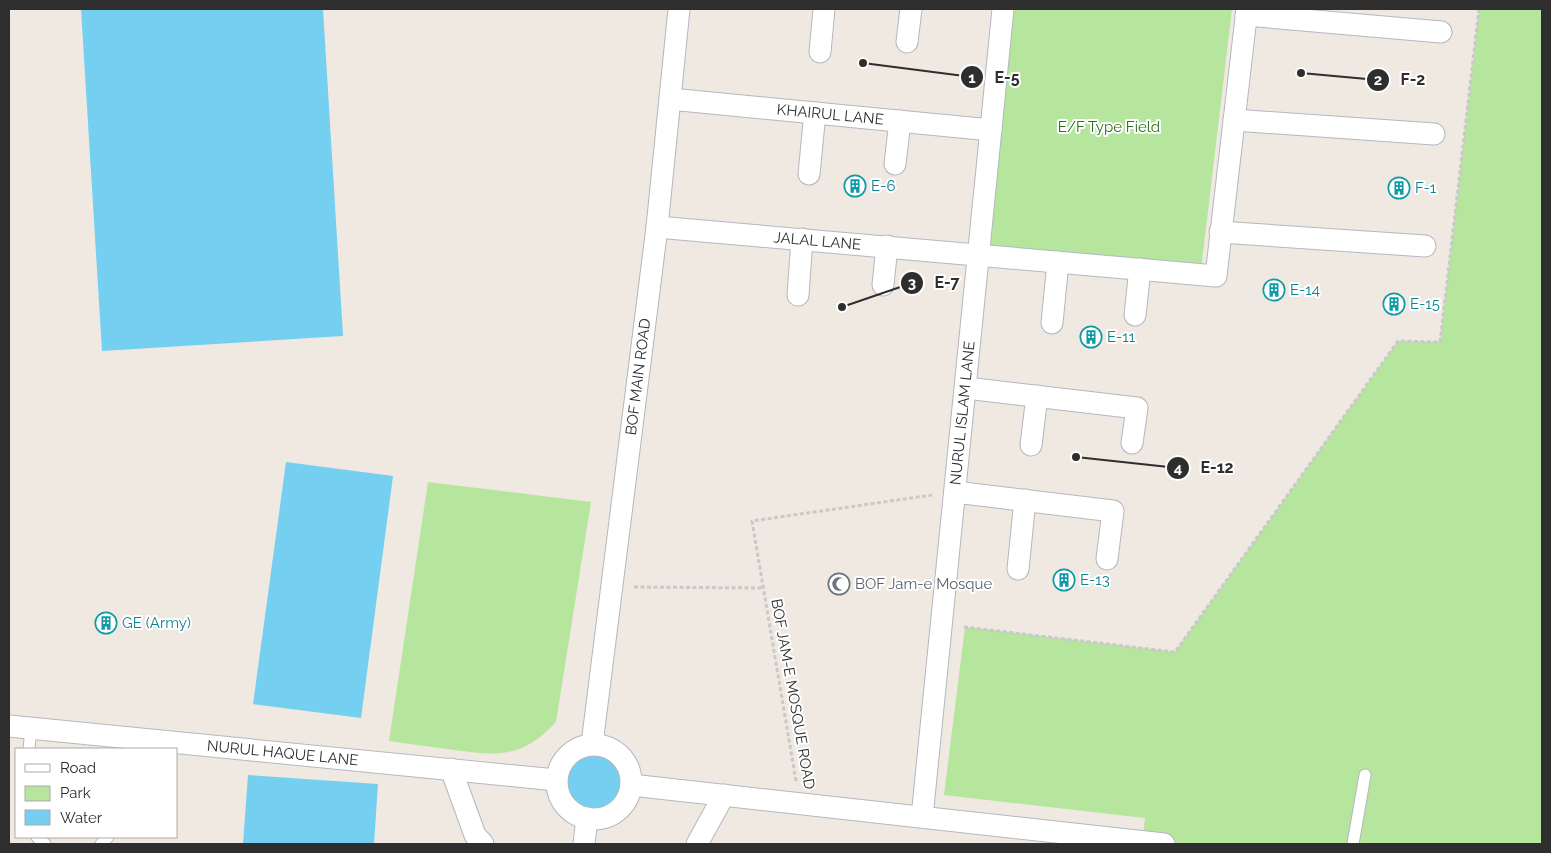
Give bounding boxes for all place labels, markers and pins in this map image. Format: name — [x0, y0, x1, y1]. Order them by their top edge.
callout: E-5 — [960, 62, 1030, 93]
callout: F-2 — [1365, 64, 1435, 95]
building icon: E-6 — [843, 174, 867, 198]
building icon: F-1 — [1387, 176, 1411, 200]
place label: E-6 — [871, 177, 895, 195]
place label: F-1 — [1415, 179, 1437, 197]
callout: E-7 — [900, 267, 970, 298]
building icon: E-14 — [1262, 278, 1286, 302]
place label: E-14 — [1290, 281, 1320, 299]
building icon: E-15 — [1382, 292, 1406, 316]
place label: E-15 — [1410, 295, 1440, 313]
building icon: E-11 — [1079, 325, 1103, 349]
place label: E-11 — [1107, 328, 1136, 346]
callout: E-12 — [1166, 452, 1244, 483]
building icon: E-13 — [1052, 568, 1076, 592]
place label: E-13 — [1080, 571, 1110, 589]
mosque icon: BOF Jam-e Mosque — [827, 572, 851, 596]
place label: BOF Jam-e Mosque — [855, 575, 993, 593]
building icon: GE (Army) — [94, 611, 118, 635]
place label: GE (Army) — [122, 614, 191, 632]

